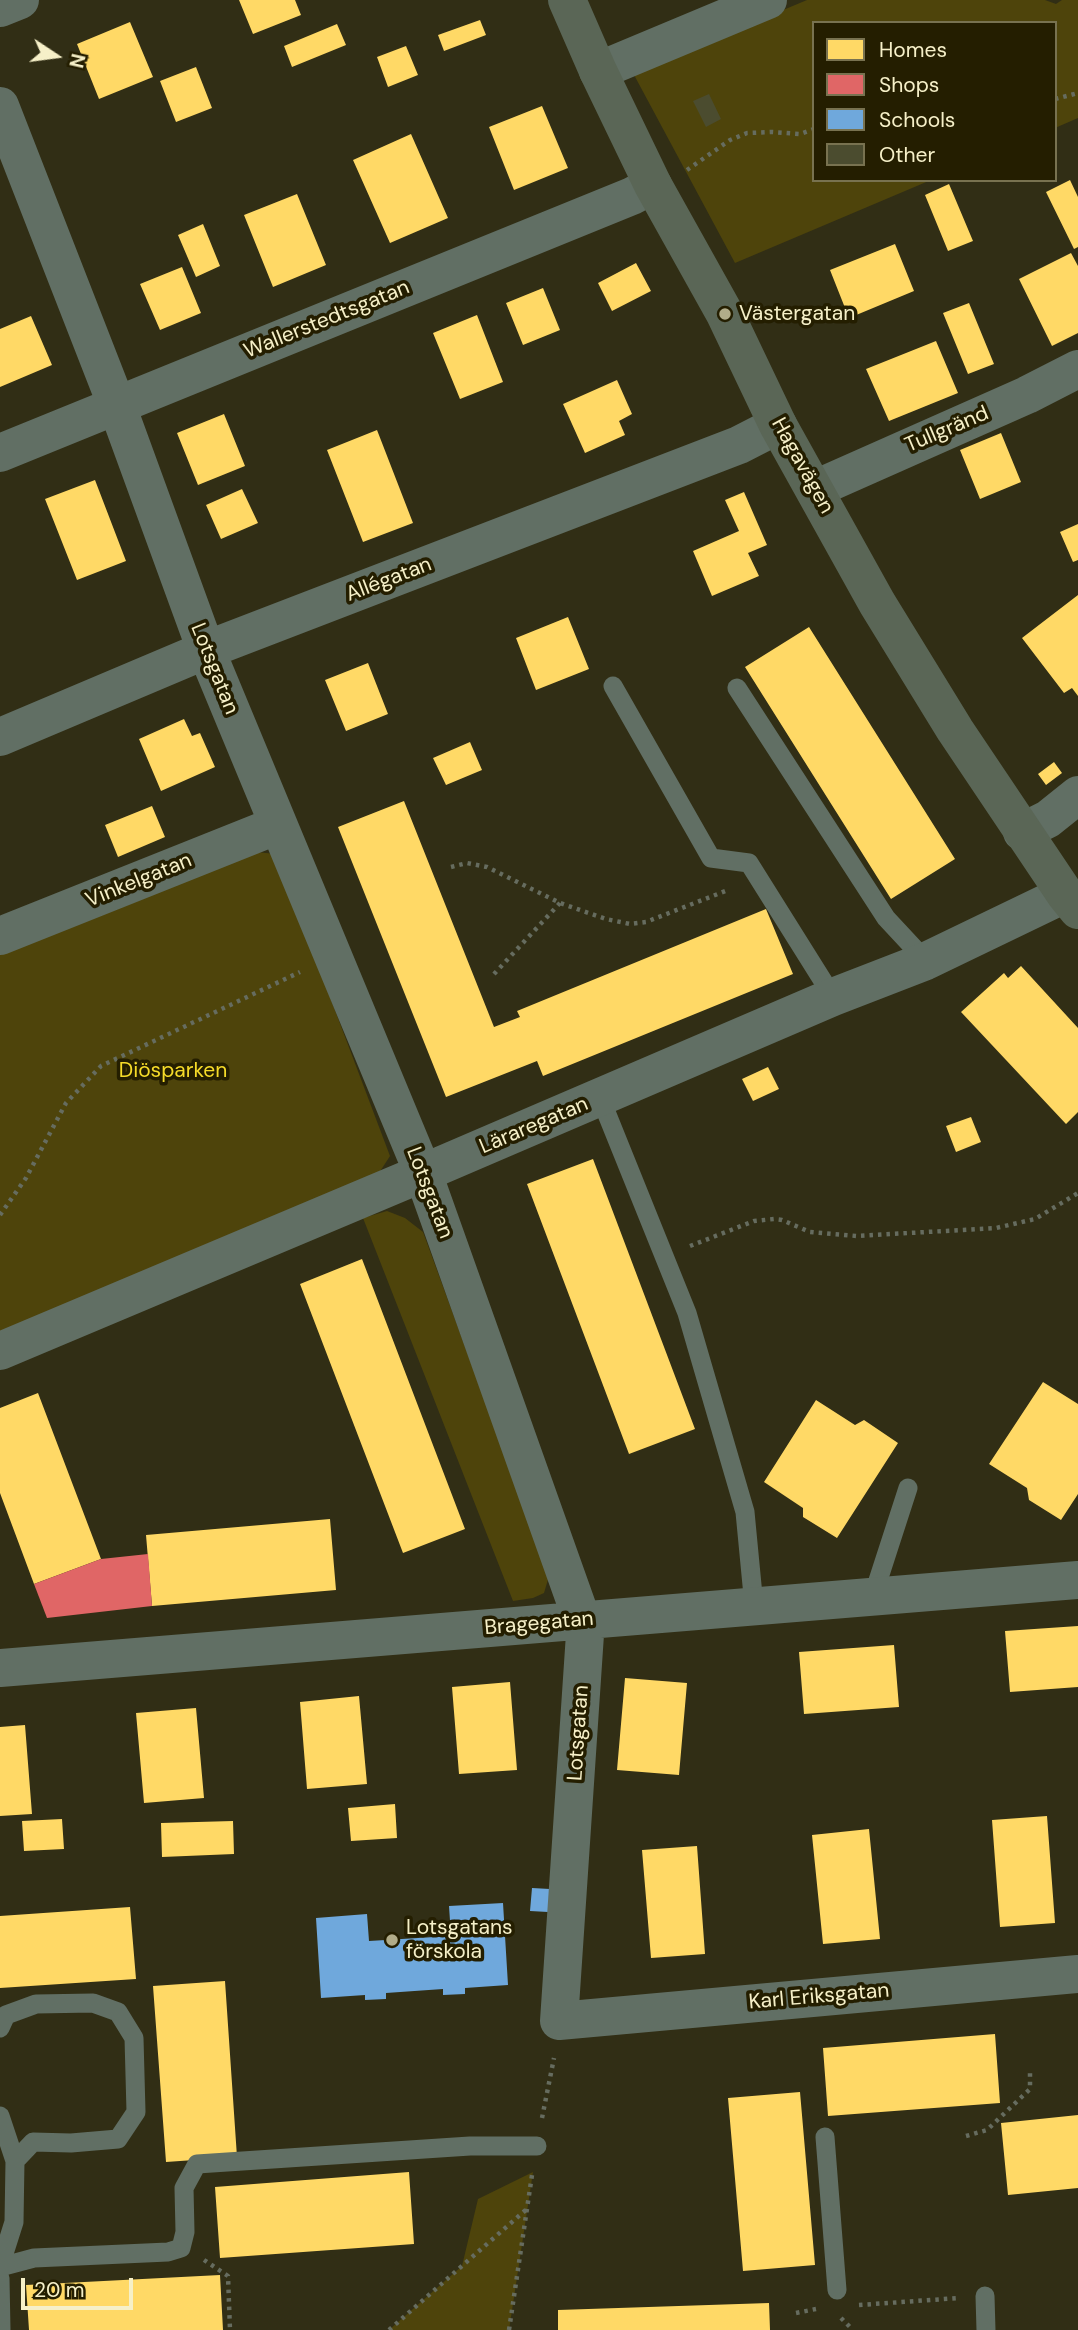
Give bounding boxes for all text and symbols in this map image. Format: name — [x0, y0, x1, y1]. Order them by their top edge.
north arrow — [21, 21, 91, 91]
legend — [812, 21, 1057, 182]
text: Homes — [879, 36, 947, 64]
text: N — [63, 51, 91, 70]
text: Shops — [879, 71, 939, 99]
text: Schools — [879, 106, 955, 134]
text: Other — [879, 141, 935, 169]
street label: Wallerstedtsgatan — [241, 275, 413, 365]
place label: Västergatan — [739, 301, 855, 327]
marker: Västergatan — [717, 306, 733, 322]
street label: Tullgränd — [901, 401, 993, 459]
street label: Hagavägen — [765, 414, 839, 518]
street label: Allégatan — [343, 552, 435, 608]
street label: Lotsgatan — [184, 620, 244, 718]
street label: Vinkelgatan — [82, 848, 196, 914]
park label: Diösparken — [119, 1058, 227, 1084]
street label: Läraregatan — [476, 1092, 592, 1160]
street label: Lotsgatan — [400, 1144, 458, 1242]
street label: Bragegatan — [483, 1607, 595, 1641]
street label: Lotsgatan — [563, 1684, 595, 1782]
place label: Lotsgatans förskola — [406, 1915, 513, 1965]
marker: Lotsgatans förskola — [384, 1932, 400, 1948]
street label: Karl Eriksgatan — [748, 1978, 890, 2016]
scale bar — [24, 2264, 136, 2308]
text: 20 m — [34, 2276, 85, 2304]

